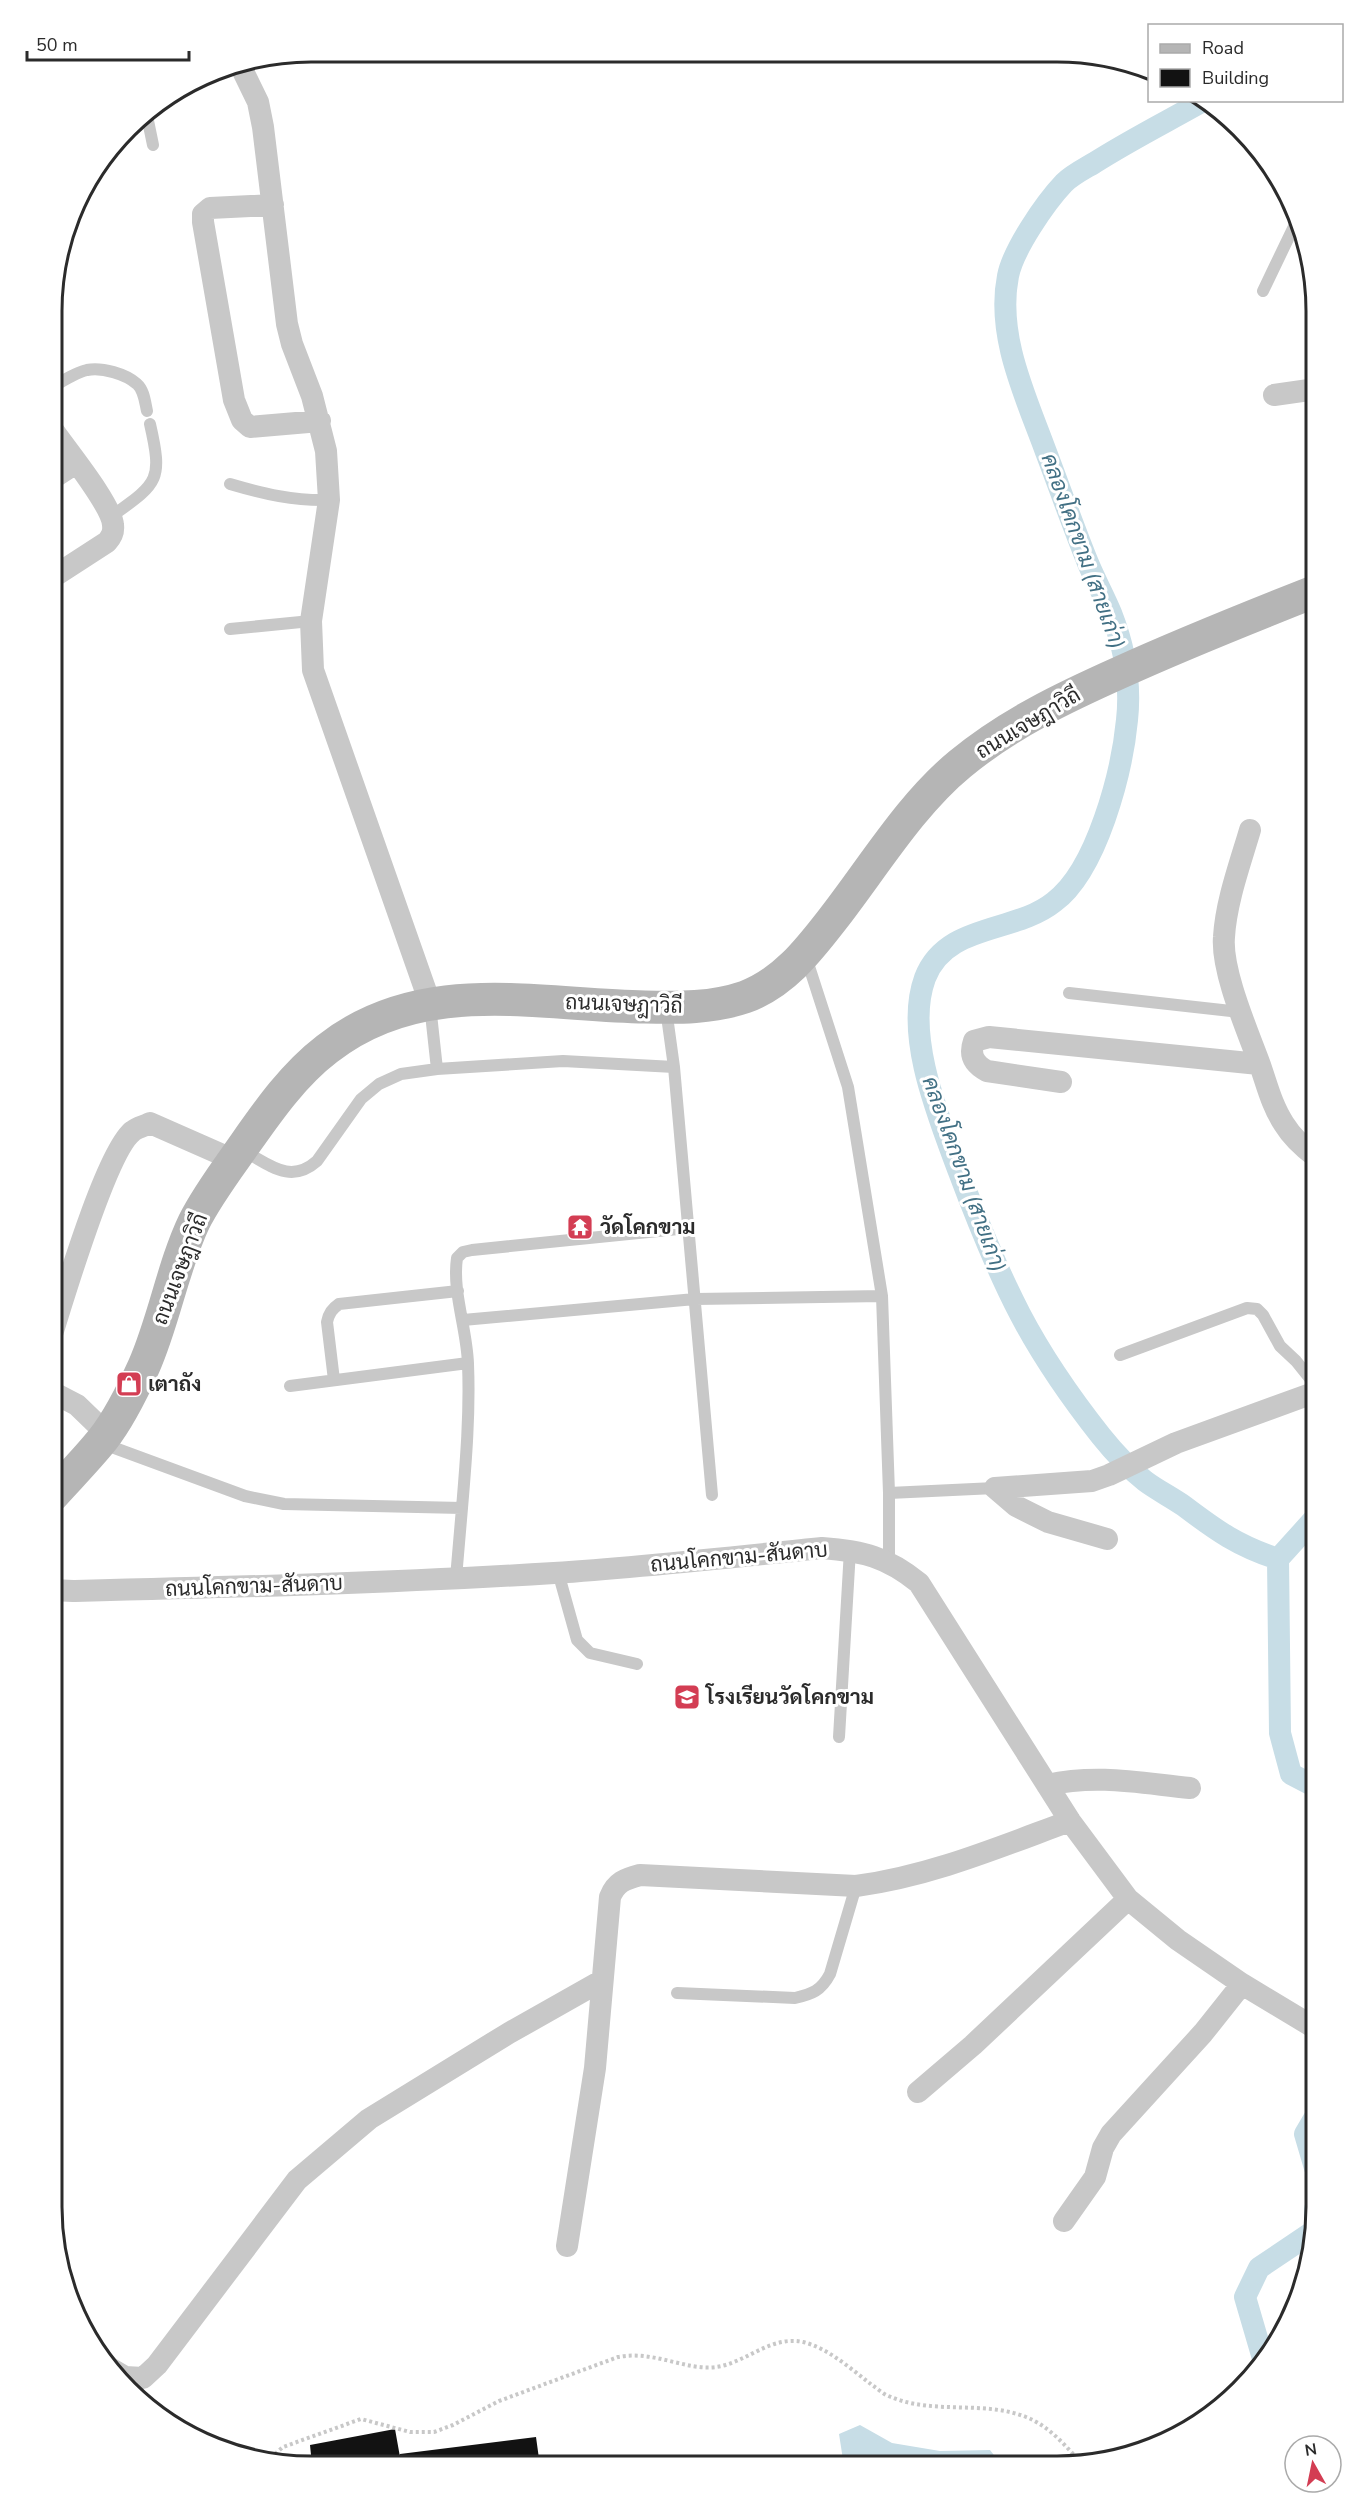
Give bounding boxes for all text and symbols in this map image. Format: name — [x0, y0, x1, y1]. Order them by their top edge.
scale bar — [27, 24, 189, 62]
legend — [1148, 24, 1343, 102]
text: 50 m — [36, 33, 78, 57]
text: Road — [1202, 36, 1244, 60]
text: Building — [1202, 66, 1269, 90]
water label: คลองโคกขาม (สายเก่า) — [1034, 449, 1132, 653]
street label: ถนนเจษฎาวิถี — [970, 681, 1086, 765]
street label: ถนนเจษฎาวิถี — [565, 988, 683, 1020]
water label: คลองโคกขาม (สายเก่า) — [915, 1072, 1013, 1276]
street label: ถนนเจษฎาวิถี — [146, 1209, 214, 1329]
temple icon: วัดโคกขาม — [565, 1212, 595, 1242]
place label: วัดโคกขาม — [600, 1213, 696, 1241]
shop icon: เตาถัง — [114, 1369, 144, 1399]
place label: เตาถัง — [148, 1370, 201, 1398]
street label: ถนนโคกขาม-สันดาบ — [649, 1535, 829, 1579]
street label: ถนนโคกขาม-สันดาบ — [165, 1569, 343, 1603]
school or university icon: โรงเรียนวัดโคกขาม — [672, 1682, 702, 1712]
place label: โรงเรียนวัดโคกขาม — [704, 1683, 874, 1711]
north arrow — [1283, 2434, 1343, 2494]
text: N — [1303, 2438, 1318, 2462]

